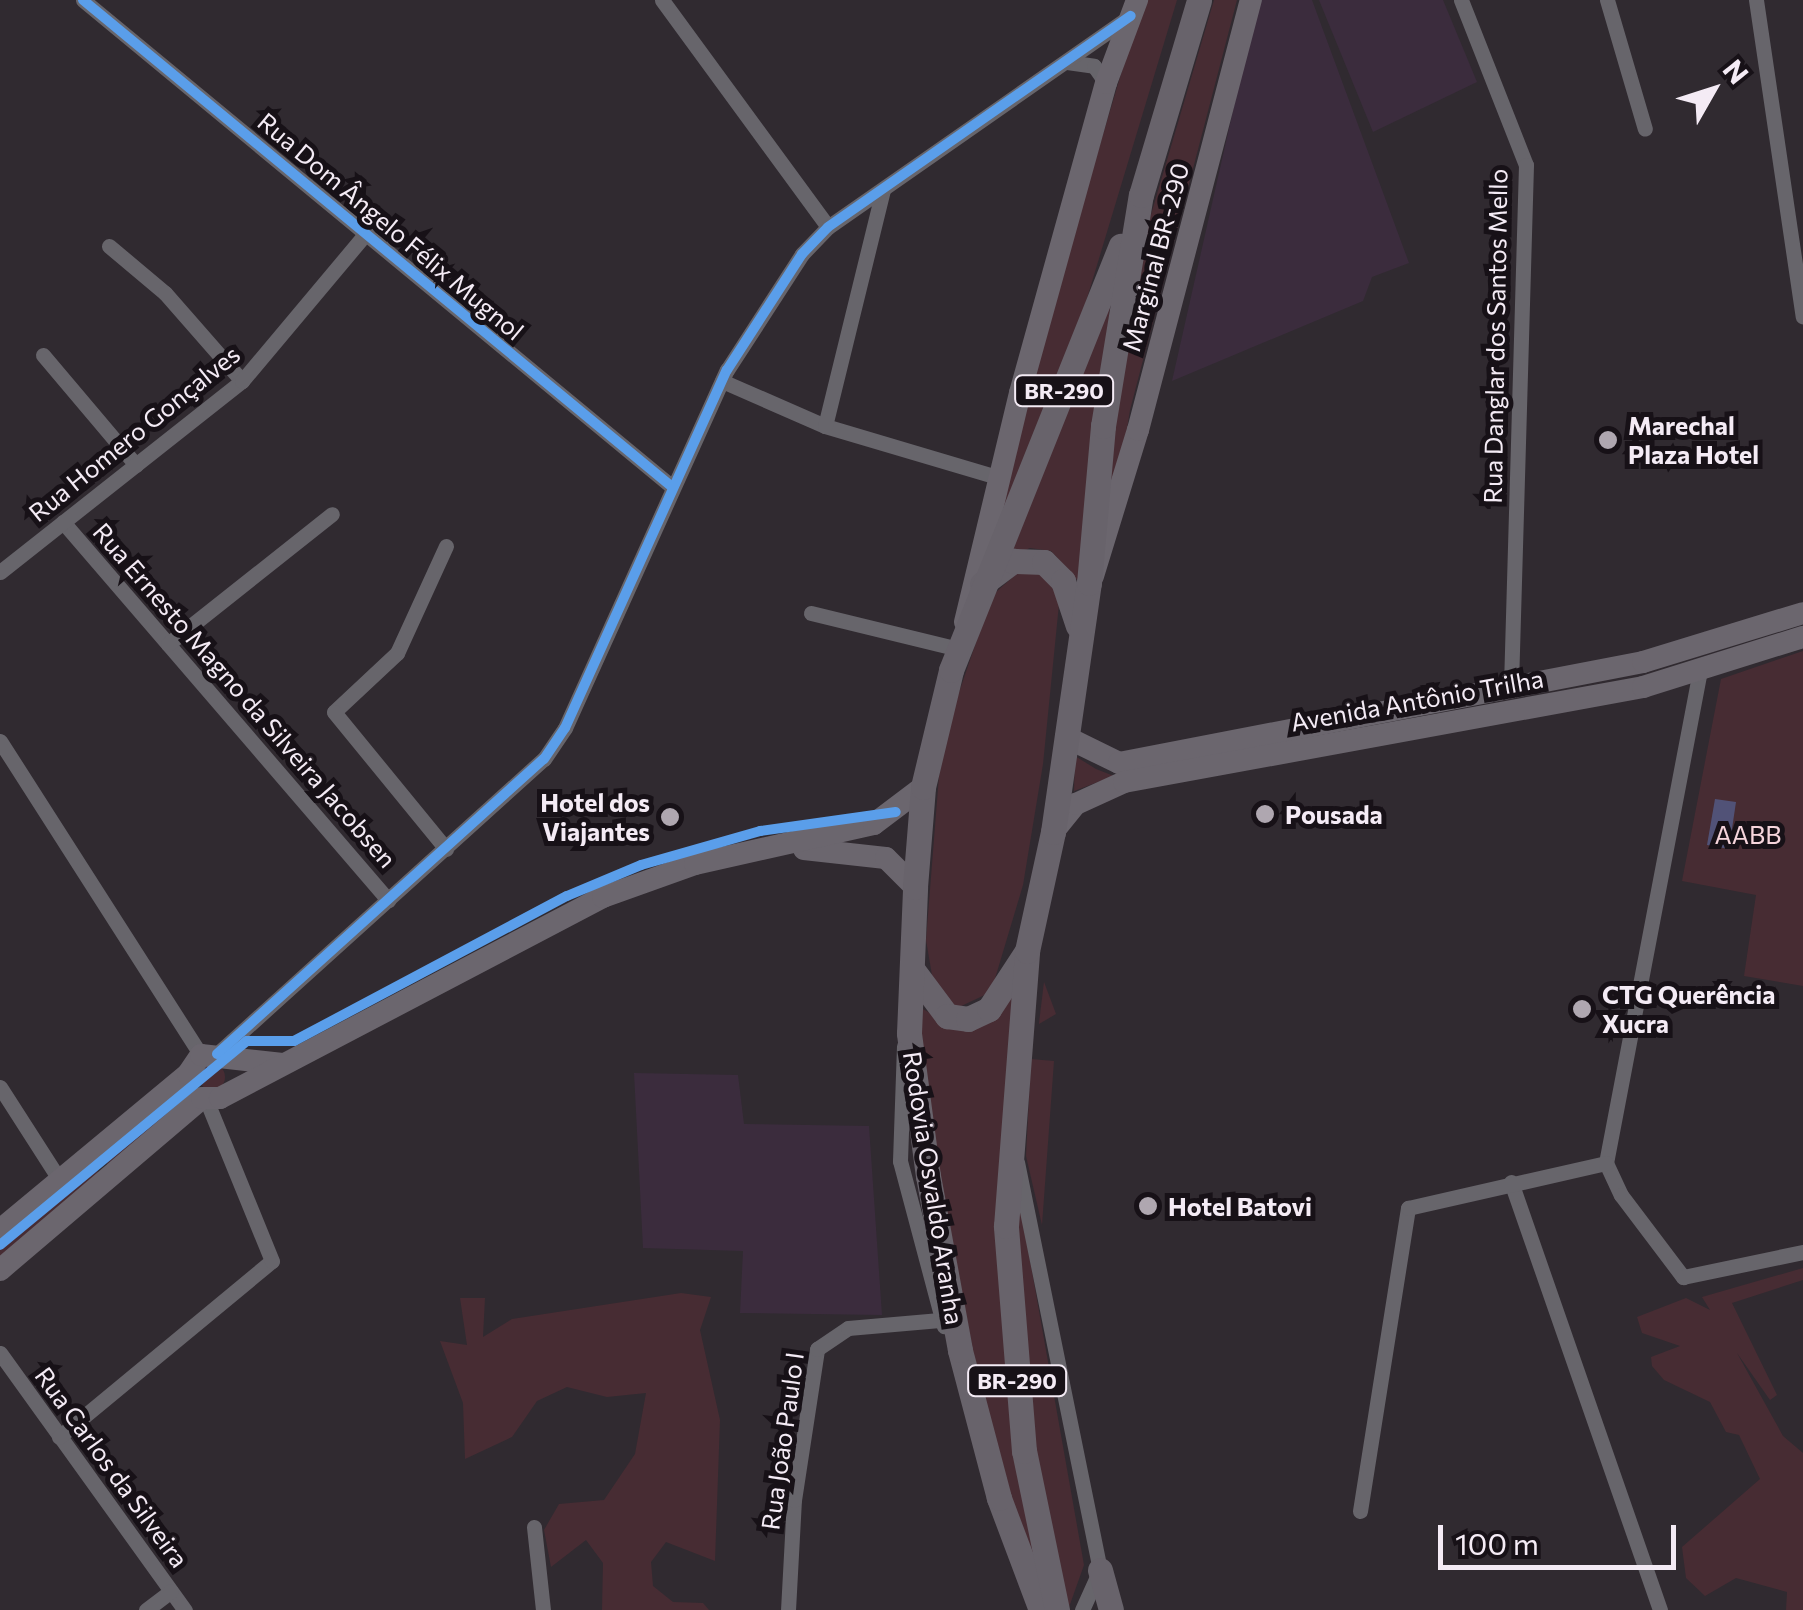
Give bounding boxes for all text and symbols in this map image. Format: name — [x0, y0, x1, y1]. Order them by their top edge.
north arrow — [1663, 40, 1763, 140]
text: N — [1716, 52, 1756, 90]
street label: Rua Dom Ângelo Félix Mugnol — [252, 106, 530, 346]
street label: Marginal BR-290 — [1115, 159, 1195, 355]
street label: Rua Danglar dos Santos Mello — [1477, 168, 1513, 504]
street label: Rua Homero Gonçalves — [22, 339, 246, 527]
road number: BR-290 — [1014, 374, 1114, 408]
place label: Marechal Plaza Hotel — [1628, 411, 1759, 470]
marker: Marechal Plaza Hotel — [1597, 429, 1619, 451]
street label: Rua Ernesto Magno da Silveira Jacobsen — [87, 517, 403, 873]
street label: Avenida Antônio Trilha — [1288, 663, 1546, 737]
place label: Hotel dos Viajantes — [540, 788, 650, 847]
place label: Pousada — [1285, 799, 1383, 829]
marker: Pousada — [1254, 803, 1276, 825]
marker: Hotel dos Viajantes — [659, 806, 681, 828]
park label: AABB — [1715, 819, 1781, 849]
place label: CTG Querência Xucra — [1602, 980, 1775, 1039]
marker: CTG Querência Xucra — [1571, 998, 1593, 1020]
street label: Rodovia Osvaldo Aranha — [898, 1049, 970, 1327]
place label: Hotel Batovi — [1168, 1191, 1312, 1221]
marker: Hotel Batovi — [1137, 1195, 1159, 1217]
street label: Rua João Paulo I — [755, 1350, 809, 1532]
street label: Rua Carlos da Silveira — [29, 1361, 195, 1573]
road number: BR-290 — [967, 1364, 1067, 1398]
scale bar — [1443, 1505, 1680, 1567]
text: 100 m — [1455, 1524, 1539, 1561]

